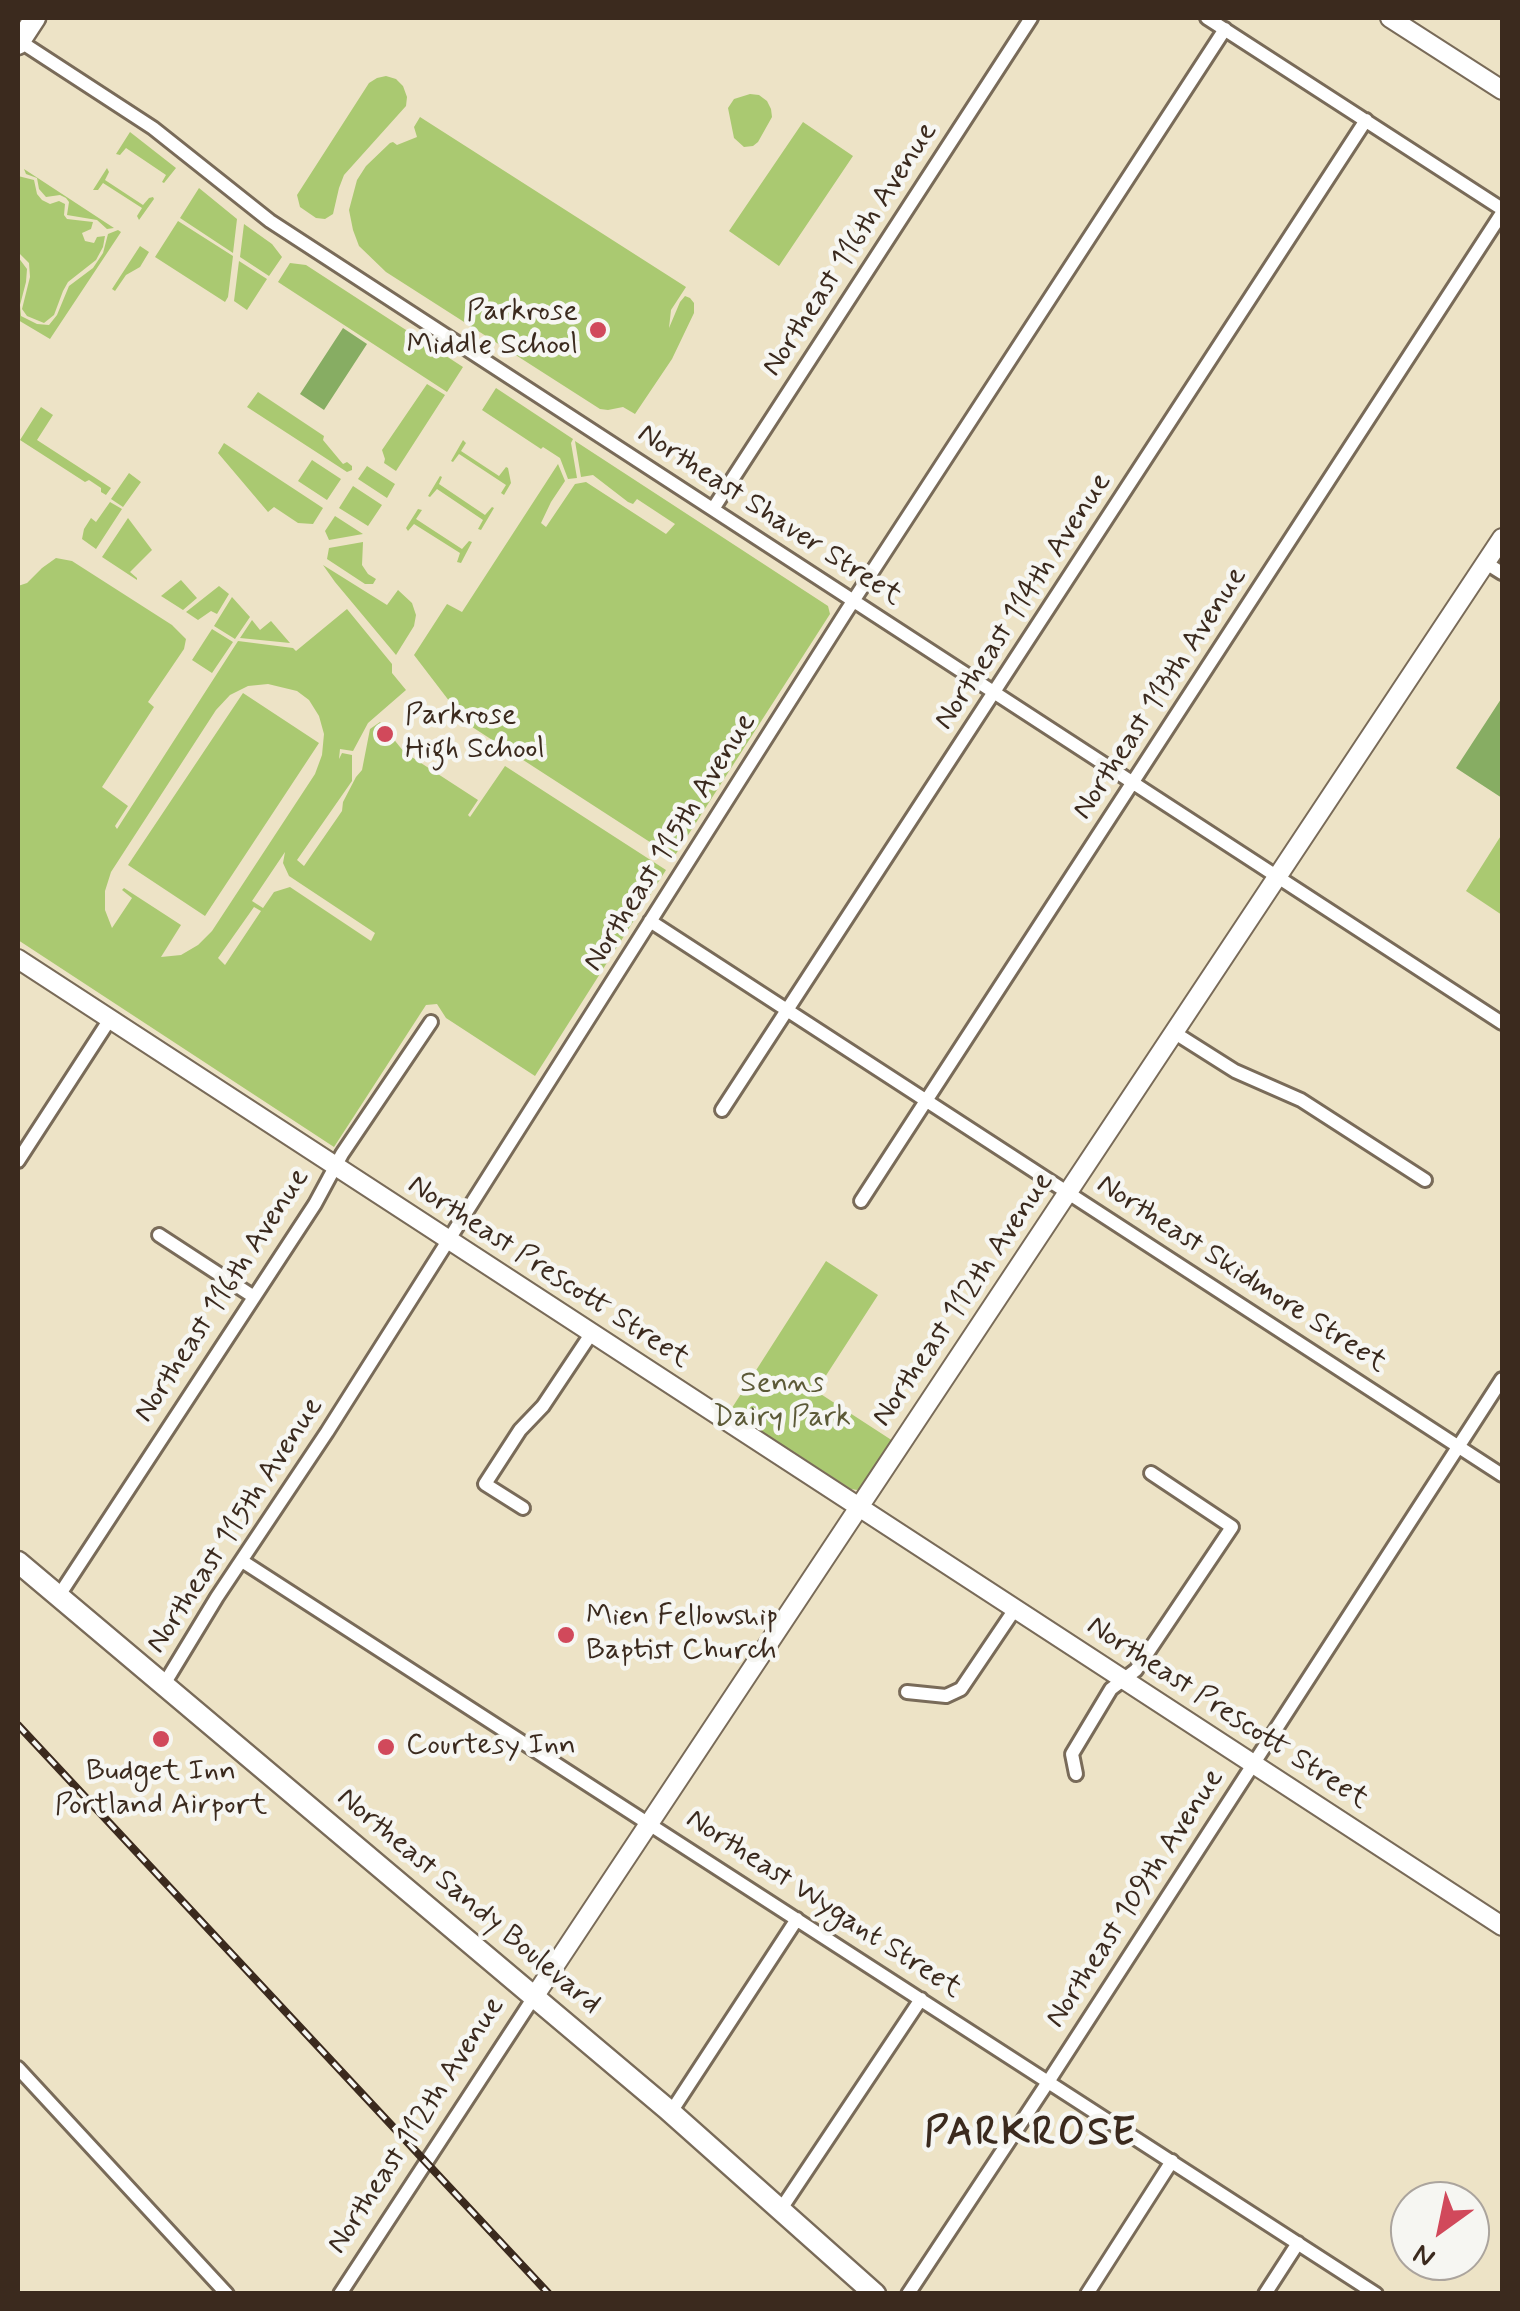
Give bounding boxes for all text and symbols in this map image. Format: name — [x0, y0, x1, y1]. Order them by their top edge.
street label: Northeast 116th Avenue — [755, 116, 947, 384]
place label: Parkrose Middle School — [406, 295, 578, 366]
marker: Parkrose Middle School — [587, 319, 609, 341]
street label: Northeast Shaver Street — [630, 417, 908, 615]
street label: Northeast 114th Avenue — [927, 467, 1121, 737]
street label: Northeast 113th Avenue — [1066, 561, 1256, 827]
place label: Parkrose High School — [405, 699, 545, 770]
street label: Northeast 115th Avenue — [577, 707, 765, 979]
marker: Parkrose High School — [374, 723, 396, 745]
street label: Northeast 116th Avenue — [127, 1162, 319, 1430]
street label: Northeast 112th Avenue — [865, 1166, 1063, 1434]
street label: Northeast Prescott Street — [400, 1168, 696, 1378]
street label: Northeast Skidmore Street — [1089, 1168, 1393, 1382]
park label: Senns Dairy Park — [713, 1367, 851, 1438]
street label: Northeast 115th Avenue — [140, 1391, 332, 1661]
place label: Mien Fellowship Baptist Church — [586, 1600, 778, 1670]
street label: Northeast Prescott Street — [1079, 1609, 1375, 1819]
marker: Mien Fellowship Baptist Church — [555, 1624, 577, 1646]
marker: Budget Inn Portland Airport — [150, 1728, 172, 1750]
place label: Courtesy Inn — [406, 1729, 576, 1765]
marker: Courtesy Inn — [375, 1736, 397, 1758]
place label: Budget Inn Portland Airport — [55, 1755, 267, 1826]
street label: Northeast 109th Avenue — [1039, 1763, 1233, 2035]
street label: Northeast Sandy Boulevard — [329, 1781, 607, 2023]
street label: Northeast Wygant Street — [678, 1802, 968, 2008]
street label: Northeast 112th Avenue — [320, 1991, 514, 2261]
district label: PARKROSE — [929, 2112, 1133, 2160]
north arrow — [1390, 2181, 1490, 2281]
text: N — [1407, 2234, 1442, 2275]

